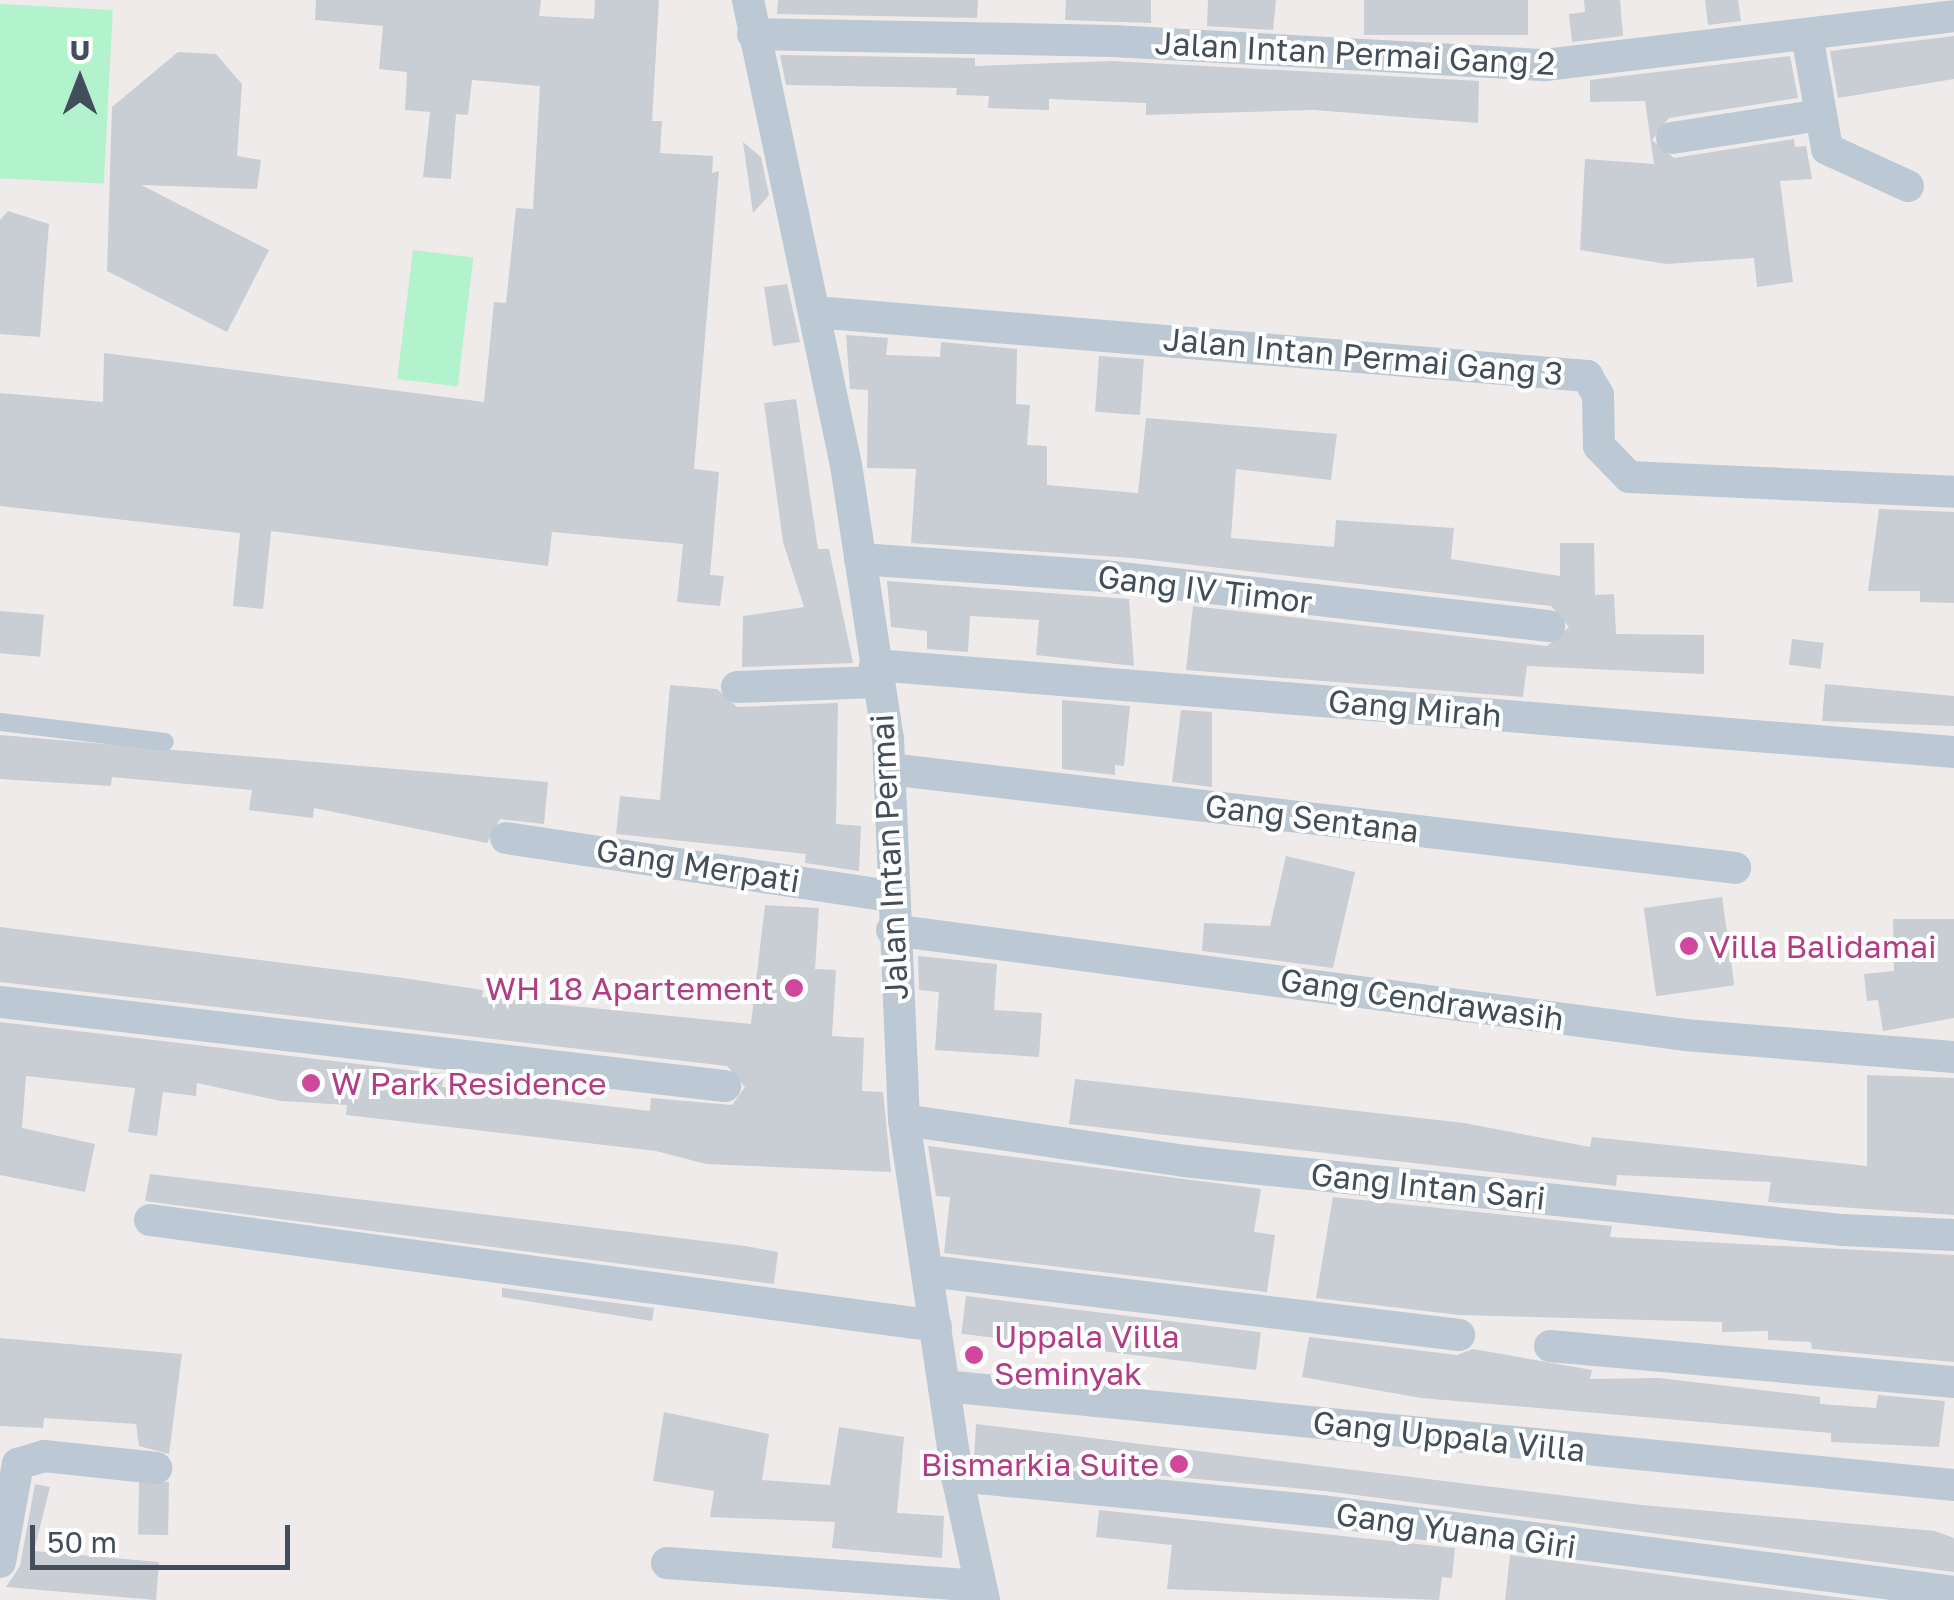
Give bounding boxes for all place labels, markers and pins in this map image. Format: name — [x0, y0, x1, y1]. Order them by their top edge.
place label: Villa Balidamai — [1709, 927, 1937, 965]
marker: Villa Balidamai — [1678, 935, 1700, 957]
place label: WH 18 Apartement — [485, 969, 774, 1007]
marker: WH 18 Apartement — [783, 977, 805, 999]
place label: W Park Residence — [331, 1064, 606, 1102]
marker: W Park Residence — [300, 1072, 322, 1094]
place label: Uppala Villa Seminyak — [994, 1318, 1180, 1393]
marker: Uppala Villa Seminyak — [963, 1344, 985, 1366]
place label: Bismarkia Suite — [921, 1445, 1159, 1483]
marker: Bismarkia Suite — [1168, 1453, 1190, 1475]

